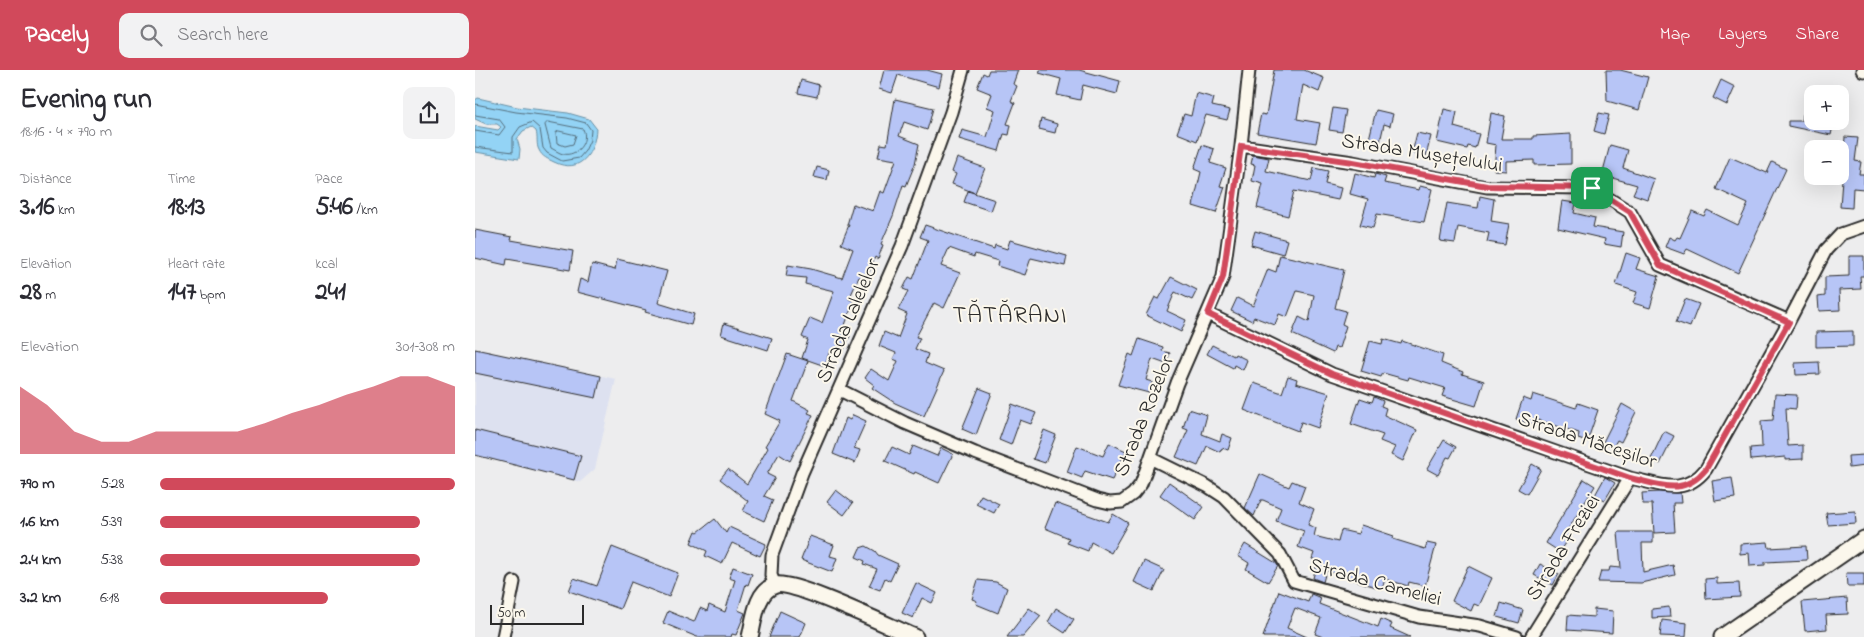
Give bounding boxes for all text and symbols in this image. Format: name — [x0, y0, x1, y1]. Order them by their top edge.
search box — [119, 13, 469, 58]
text: Pacely — [25, 18, 89, 53]
icon: search — [137, 21, 165, 49]
text: Search here — [177, 22, 268, 49]
text: Map — [1660, 22, 1690, 48]
text: Layers — [1718, 22, 1768, 48]
text: Share — [1796, 22, 1839, 48]
text: Evening run — [20, 80, 152, 121]
map controls — [1804, 85, 1849, 185]
button: + — [1804, 85, 1849, 130]
button: share — [403, 87, 455, 139]
text: 18:16 · 4 × 790 m — [20, 120, 112, 144]
street label: Strada Mușețelului — [1339, 126, 1505, 182]
button: − — [1804, 140, 1849, 185]
pin — [1571, 167, 1613, 209]
text: Distance — [20, 169, 72, 190]
text: Time — [168, 169, 195, 190]
text: Pace — [315, 169, 343, 190]
icon: arrive — [1578, 174, 1606, 202]
text: 3.16 — [20, 190, 54, 226]
text: 18:13 — [168, 190, 205, 226]
text: 5:46 — [315, 190, 353, 226]
text: km — [54, 200, 75, 221]
text: /km — [353, 200, 378, 221]
text: Elevation — [20, 254, 71, 275]
text: Heart rate — [168, 254, 225, 275]
text: kcal — [315, 254, 338, 275]
street label: Strada Lalelelor — [809, 254, 889, 388]
text: 28 — [20, 275, 42, 311]
text: 147 — [168, 275, 196, 311]
text: 241 — [315, 275, 346, 311]
text: m — [42, 285, 56, 306]
text: bpm — [196, 285, 226, 306]
district label: TĂTĂRANI — [953, 299, 1067, 334]
text: Elevation — [20, 335, 79, 359]
text: 301–308 m — [396, 335, 455, 359]
street label: Strada Rozelor — [1107, 350, 1183, 481]
street label: Strada Măceșilor — [1514, 404, 1661, 478]
text: 790 m — [20, 472, 55, 496]
text: 5:28 — [100, 472, 124, 496]
street label: Strada Freziei — [1519, 489, 1609, 607]
text: 1.6 km — [20, 510, 59, 534]
text: 5:39 — [100, 510, 122, 534]
text: 2.4 km — [20, 548, 61, 572]
text: 5:38 — [100, 548, 123, 572]
street label: Strada Cameliei — [1306, 551, 1444, 615]
text: 3.2 km — [20, 586, 61, 610]
text: 6:18 — [100, 586, 120, 610]
scale bar — [490, 602, 584, 625]
text: 50 m — [497, 603, 525, 624]

